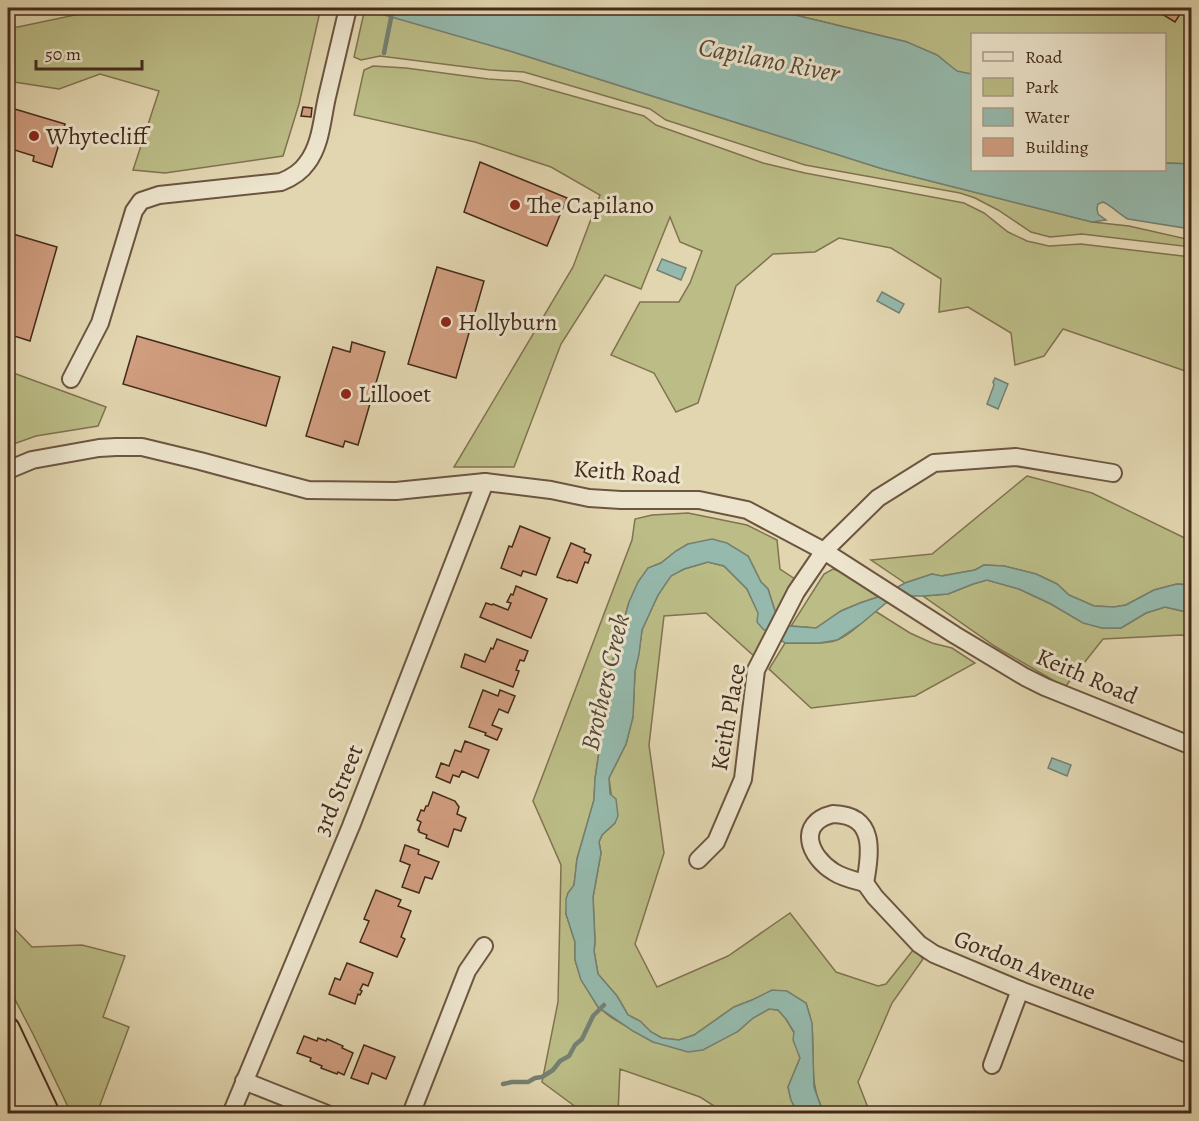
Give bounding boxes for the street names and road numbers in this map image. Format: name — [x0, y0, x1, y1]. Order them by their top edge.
street label: Keith Road — [572, 452, 682, 492]
street label: Keith Road — [1031, 640, 1143, 712]
street label: Keith Place — [703, 661, 753, 773]
street label: 3rd Street — [305, 740, 371, 840]
street label: Gordon Avenue — [949, 922, 1101, 1008]

